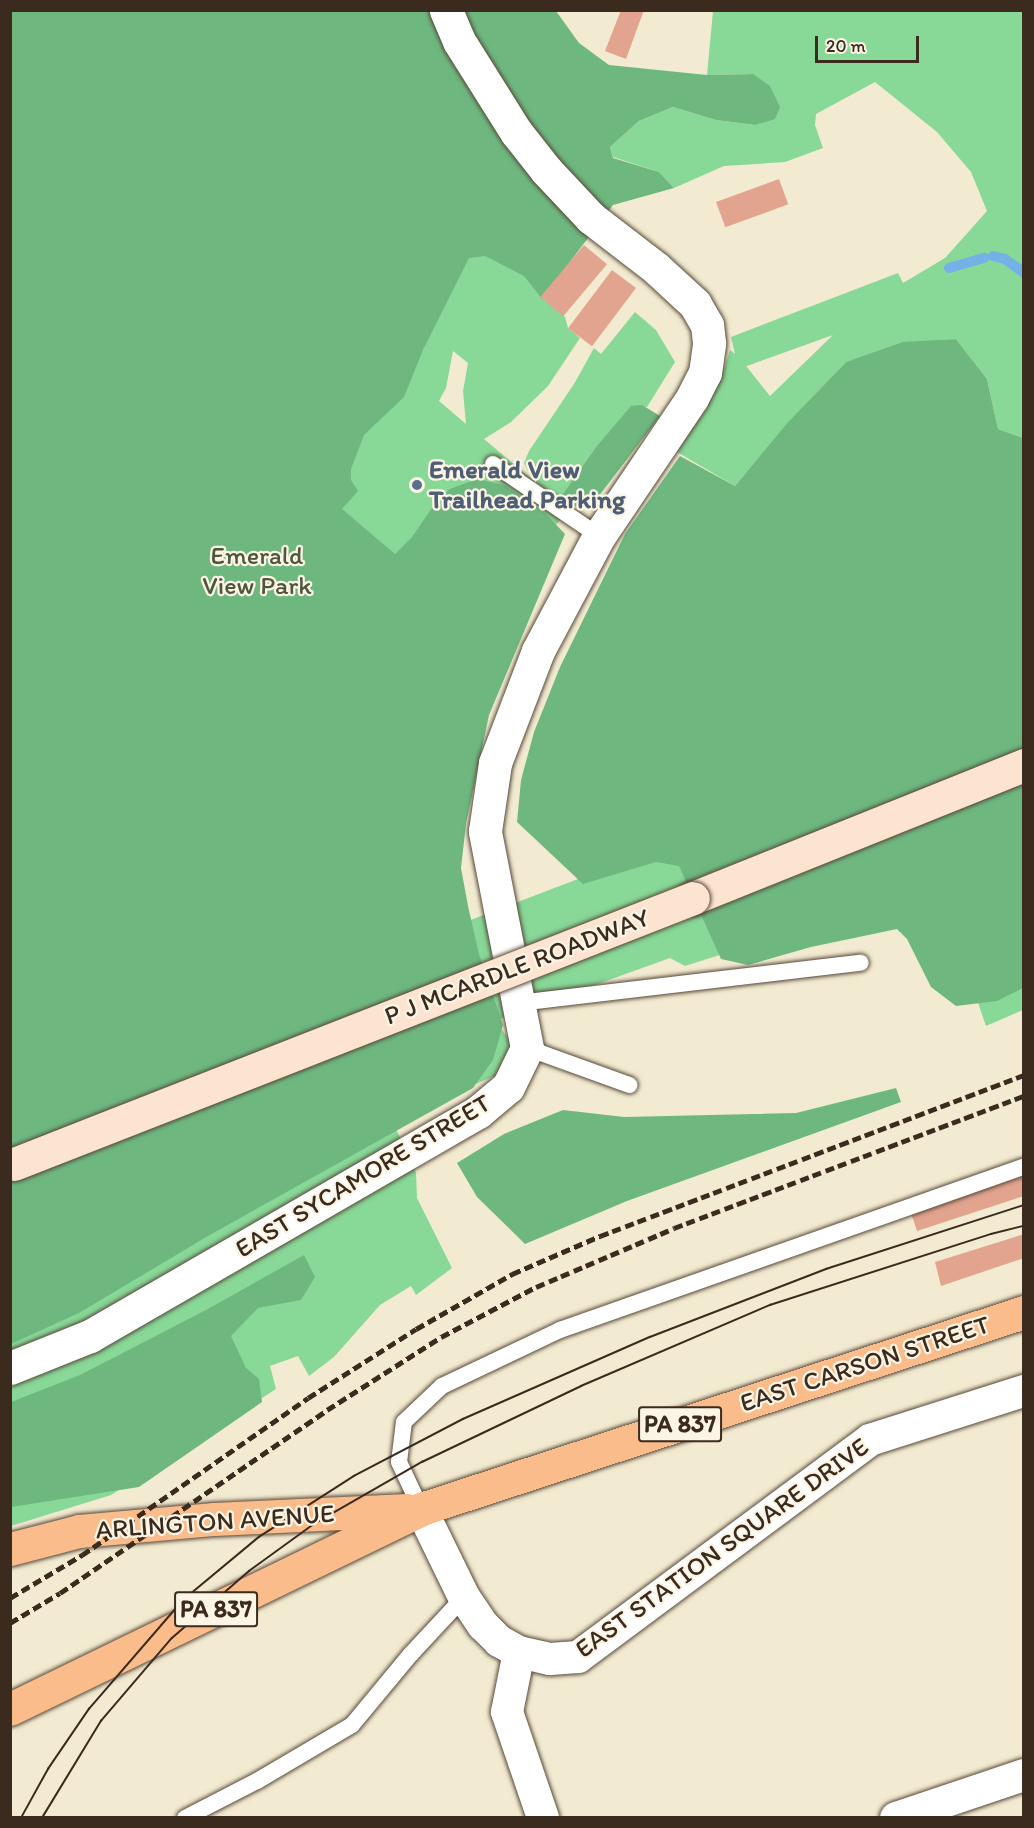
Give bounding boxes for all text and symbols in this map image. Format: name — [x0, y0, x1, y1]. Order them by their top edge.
scale bar — [818, 24, 922, 62]
text: 20 m — [826, 35, 866, 57]
place label: Emerald View Trailhead Parking — [429, 454, 626, 516]
marker: Emerald View Trailhead Parking — [410, 478, 424, 492]
park label: Emerald View Park — [202, 540, 312, 602]
street label: P J MCARDLE ROADWAY — [380, 902, 654, 1032]
street label: EAST SYCAMORE STREET — [229, 1087, 497, 1265]
street label: EAST CARSON STREET — [736, 1309, 994, 1419]
road number: PA 837 — [638, 1403, 722, 1445]
street label: EAST STATION SQUARE DRIVE — [570, 1432, 874, 1664]
street label: ARLINGTON AVENUE — [95, 1498, 335, 1546]
road number: PA 837 — [174, 1588, 258, 1630]

